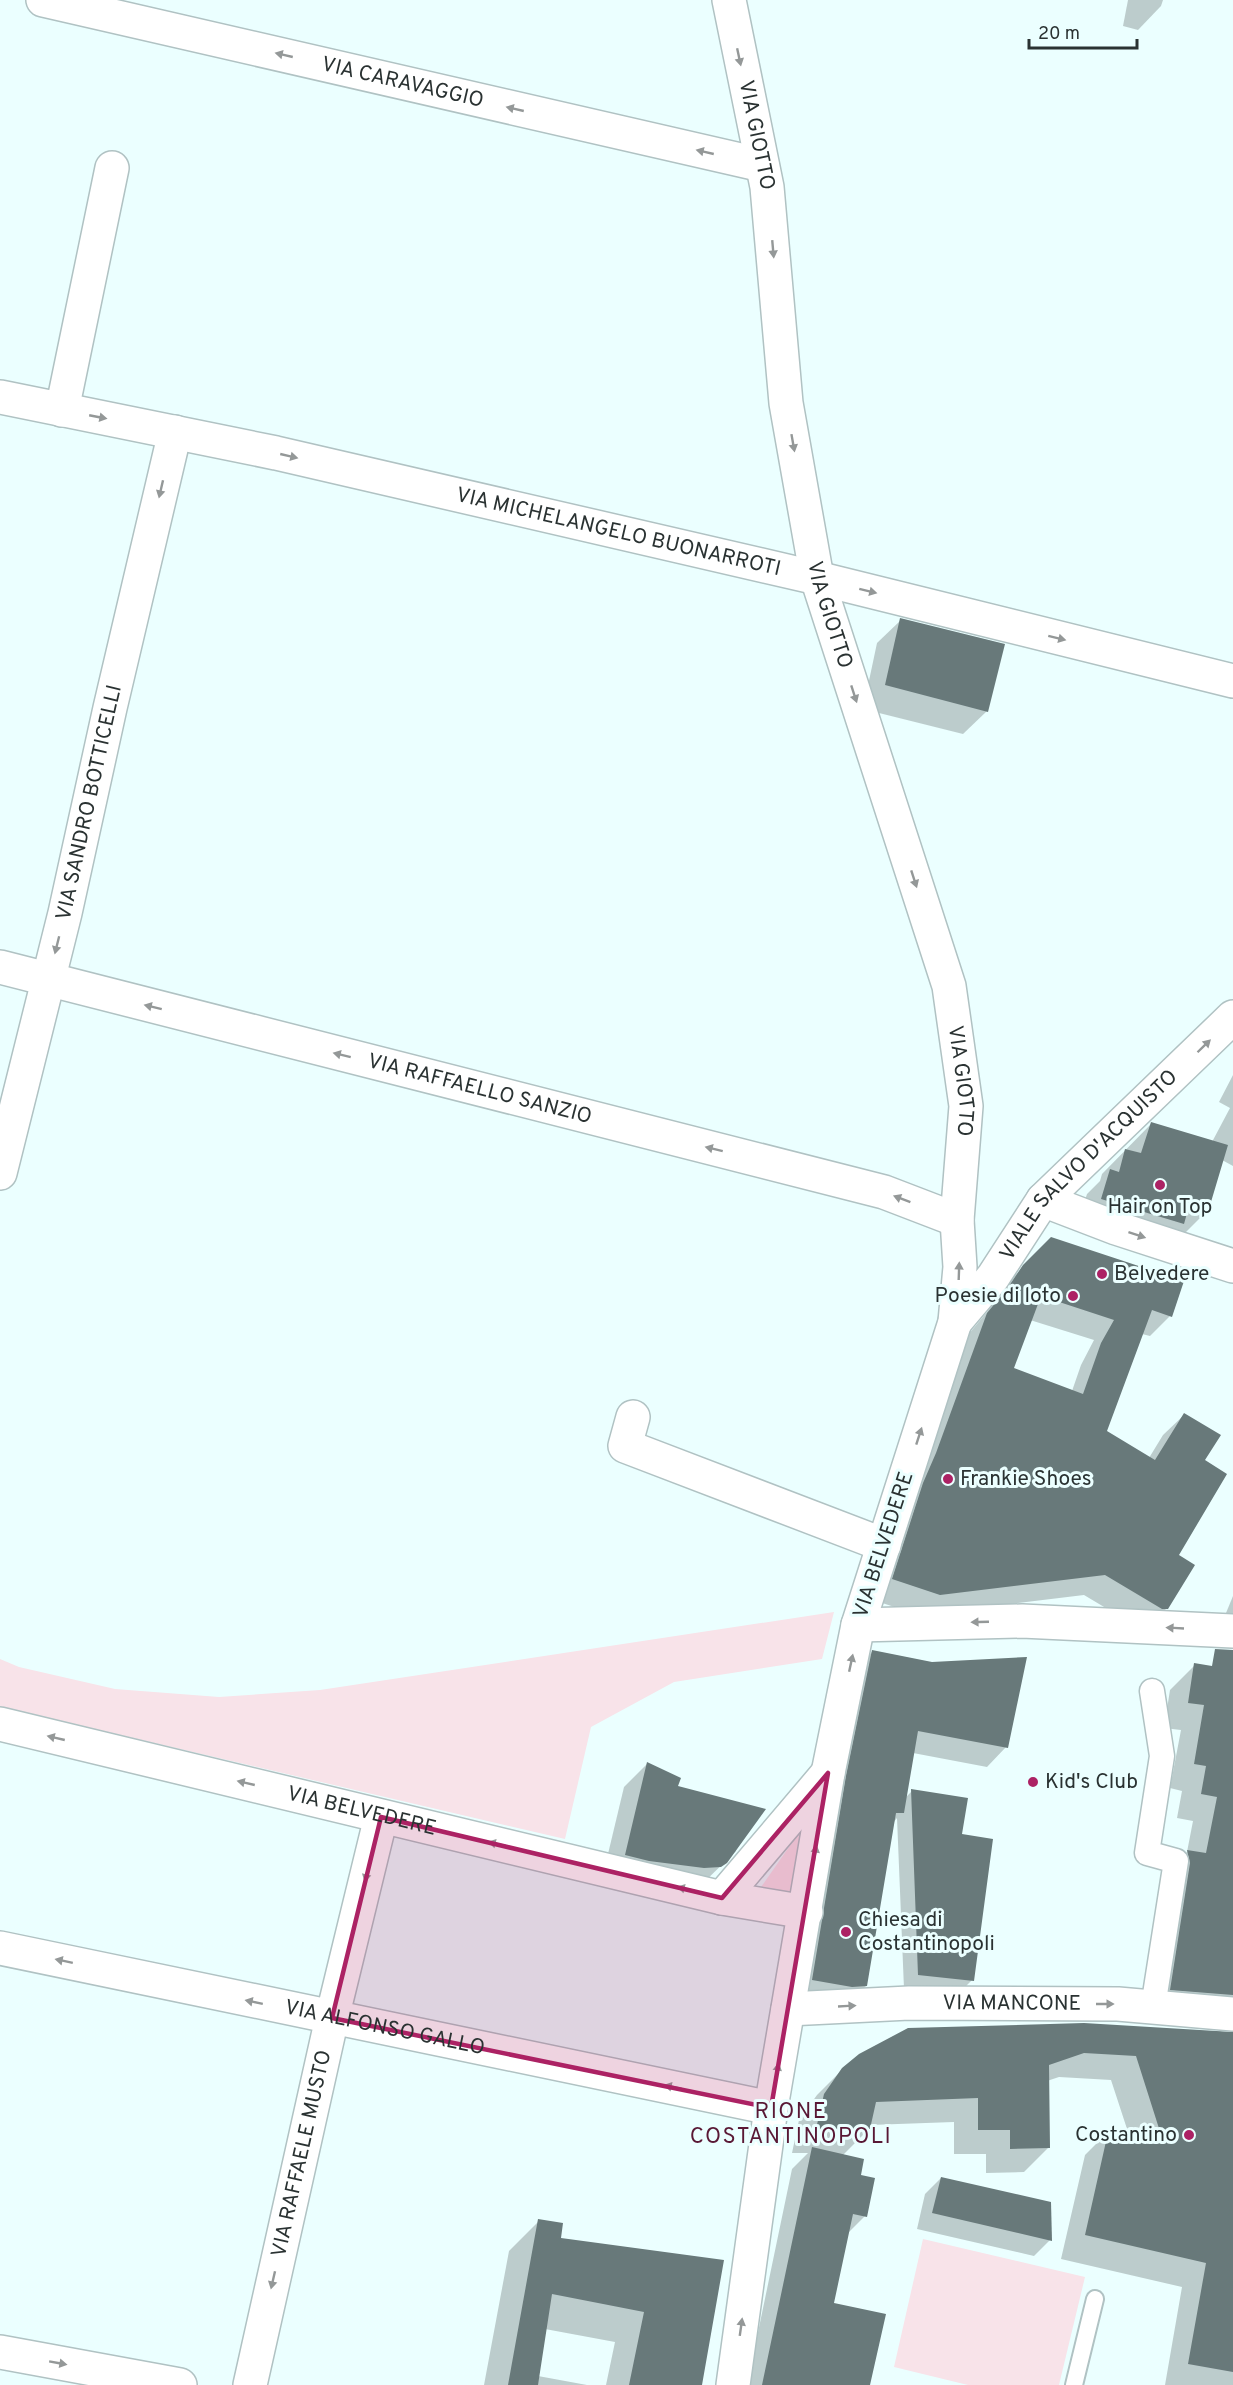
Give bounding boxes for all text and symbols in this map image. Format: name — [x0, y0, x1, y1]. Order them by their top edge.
scale bar — [1029, 12, 1137, 50]
text: 20 m — [1038, 23, 1080, 46]
one-way arrow — [735, 48, 744, 67]
one-way arrow — [275, 50, 293, 60]
street label: VIA CARAVAGGIO — [319, 51, 486, 114]
street label: VIA GIOTTO — [732, 78, 781, 192]
one-way arrow — [506, 103, 524, 113]
one-way arrow — [696, 147, 714, 157]
one-way arrow — [768, 240, 778, 259]
one-way arrow — [89, 413, 108, 422]
one-way arrow — [789, 434, 798, 453]
one-way arrow — [280, 452, 299, 462]
one-way arrow — [156, 480, 166, 498]
street label: VIA MICHELANGELO BUONARROTI — [453, 482, 783, 583]
street label: VIA GIOTTO — [801, 559, 859, 672]
one-way arrow — [859, 586, 877, 596]
one-way arrow — [1048, 633, 1066, 643]
street label: VIA SANDRO BOTTICELLI — [50, 682, 129, 923]
one-way arrow — [850, 685, 859, 703]
one-way arrow — [910, 870, 919, 888]
one-way arrow — [51, 936, 61, 955]
one-way arrow — [143, 1002, 162, 1012]
street label: VIA GIOTTO — [941, 1024, 980, 1137]
one-way arrow — [1196, 1039, 1210, 1053]
street label: VIA RAFFAELLO SANZIO — [365, 1048, 595, 1131]
one-way arrow — [332, 1050, 351, 1060]
street label: VIALE SALVO D'ACQUISTO — [994, 1064, 1184, 1266]
one-way arrow — [705, 1144, 723, 1153]
marker: Hair on Top — [1153, 1178, 1167, 1192]
one-way arrow — [893, 1194, 911, 1204]
place label: Hair on Top — [1108, 1194, 1212, 1221]
one-way arrow — [1128, 1230, 1146, 1240]
one-way arrow — [954, 1261, 963, 1280]
place label: Belvedere — [1114, 1261, 1209, 1288]
marker: Belvedere — [1095, 1267, 1109, 1281]
place label: Poesie di loto — [935, 1283, 1061, 1310]
marker: Poesie di loto — [1066, 1289, 1080, 1303]
one-way arrow — [914, 1427, 924, 1445]
place label: Frankie Shoes — [960, 1466, 1092, 1493]
street label: VIA BELVEDERE — [848, 1468, 920, 1622]
marker: Frankie Shoes — [941, 1472, 955, 1486]
one-way arrow — [970, 1617, 989, 1626]
one-way arrow — [1165, 1624, 1184, 1633]
one-way arrow — [846, 1653, 856, 1672]
one-way arrow — [47, 1732, 65, 1742]
place label: Kid's Club — [1045, 1769, 1138, 1796]
marker: Kid's Club — [1026, 1775, 1040, 1789]
one-way arrow — [236, 1778, 255, 1787]
street label: VIA BELVEDERE — [284, 1780, 439, 1842]
one-way arrow — [487, 1839, 506, 1849]
one-way arrow — [811, 1845, 820, 1864]
one-way arrow — [362, 1864, 372, 1883]
one-way arrow — [677, 1884, 696, 1894]
place label: Chiesa di Costantinopoli — [858, 1907, 995, 1958]
marker: Chiesa di Costantinopoli — [839, 1925, 853, 1939]
one-way arrow — [54, 1956, 73, 1966]
street label: VIA MANCONE — [942, 1990, 1081, 2017]
street label: VIA ALFONSO GALLO — [282, 1994, 487, 2062]
one-way arrow — [245, 1996, 264, 2006]
one-way arrow — [1095, 1999, 1114, 2009]
one-way arrow — [837, 2002, 856, 2011]
street label: VIA RAFFAELE MUSTO — [265, 2048, 338, 2260]
one-way arrow — [773, 2062, 782, 2081]
one-way arrow — [663, 2082, 682, 2092]
district label: RIONE COSTANTINOPOLI — [690, 2099, 892, 2151]
place label: Costantino — [1075, 2122, 1177, 2149]
marker: Costantino — [1182, 2128, 1196, 2142]
one-way arrow — [268, 2271, 278, 2289]
one-way arrow — [736, 2317, 745, 2336]
one-way arrow — [48, 2358, 67, 2367]

